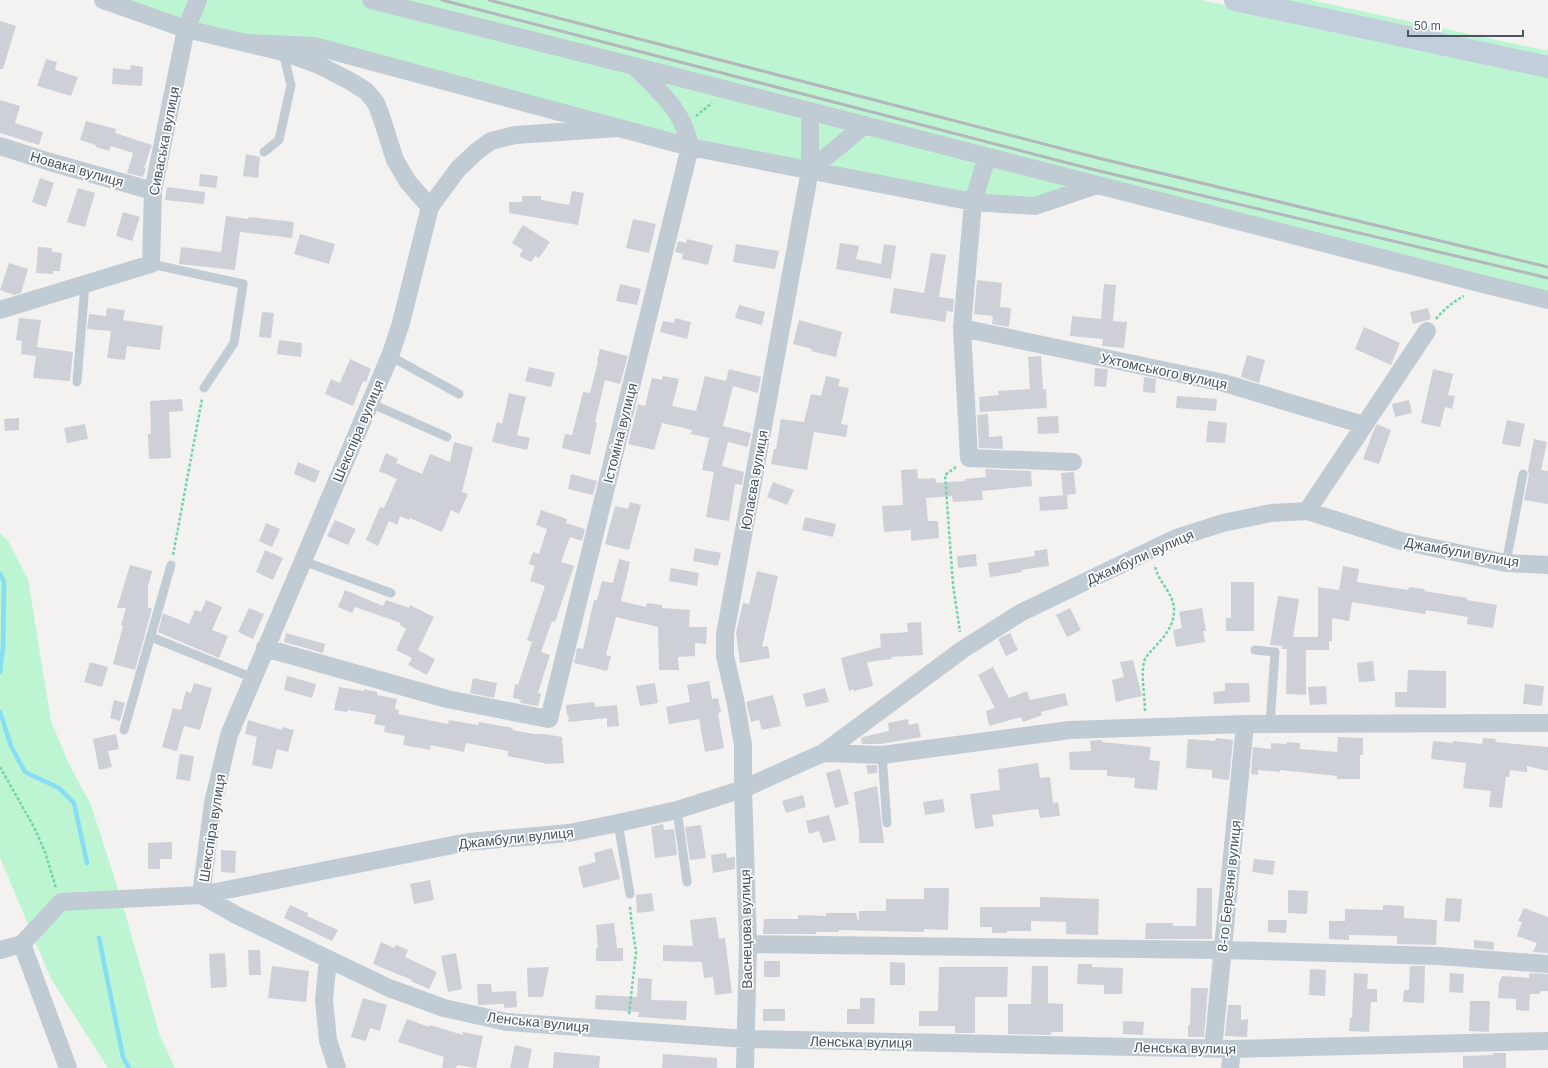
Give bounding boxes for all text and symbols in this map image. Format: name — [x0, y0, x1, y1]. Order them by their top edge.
scale bar — [1408, 12, 1523, 38]
text: 50 m — [1414, 19, 1441, 33]
street label: Сиваська вулиця — [146, 85, 182, 197]
street label: Новака вулиця — [28, 148, 126, 190]
street label: Ухтомського вулиця — [1099, 350, 1229, 392]
street label: Шекспіра вулиця — [329, 377, 387, 485]
street label: Істоміна вулиця — [600, 381, 640, 485]
street label: Юлаєва вулиця — [737, 429, 771, 531]
street label: Джамбули вулиця — [1084, 526, 1196, 588]
street label: Джамбули вулиця — [1404, 534, 1520, 570]
street label: Шекспіра вулиця — [196, 773, 228, 883]
street label: 8-го Березня вулиця — [1214, 819, 1244, 953]
street label: Джамбули вулиця — [458, 824, 574, 852]
street label: Васнецова вулиця — [737, 869, 755, 989]
street label: Ленська вулиця — [486, 1009, 590, 1035]
street label: Ленська вулиця — [810, 1033, 912, 1051]
street label: Ленська вулиця — [1134, 1039, 1236, 1057]

